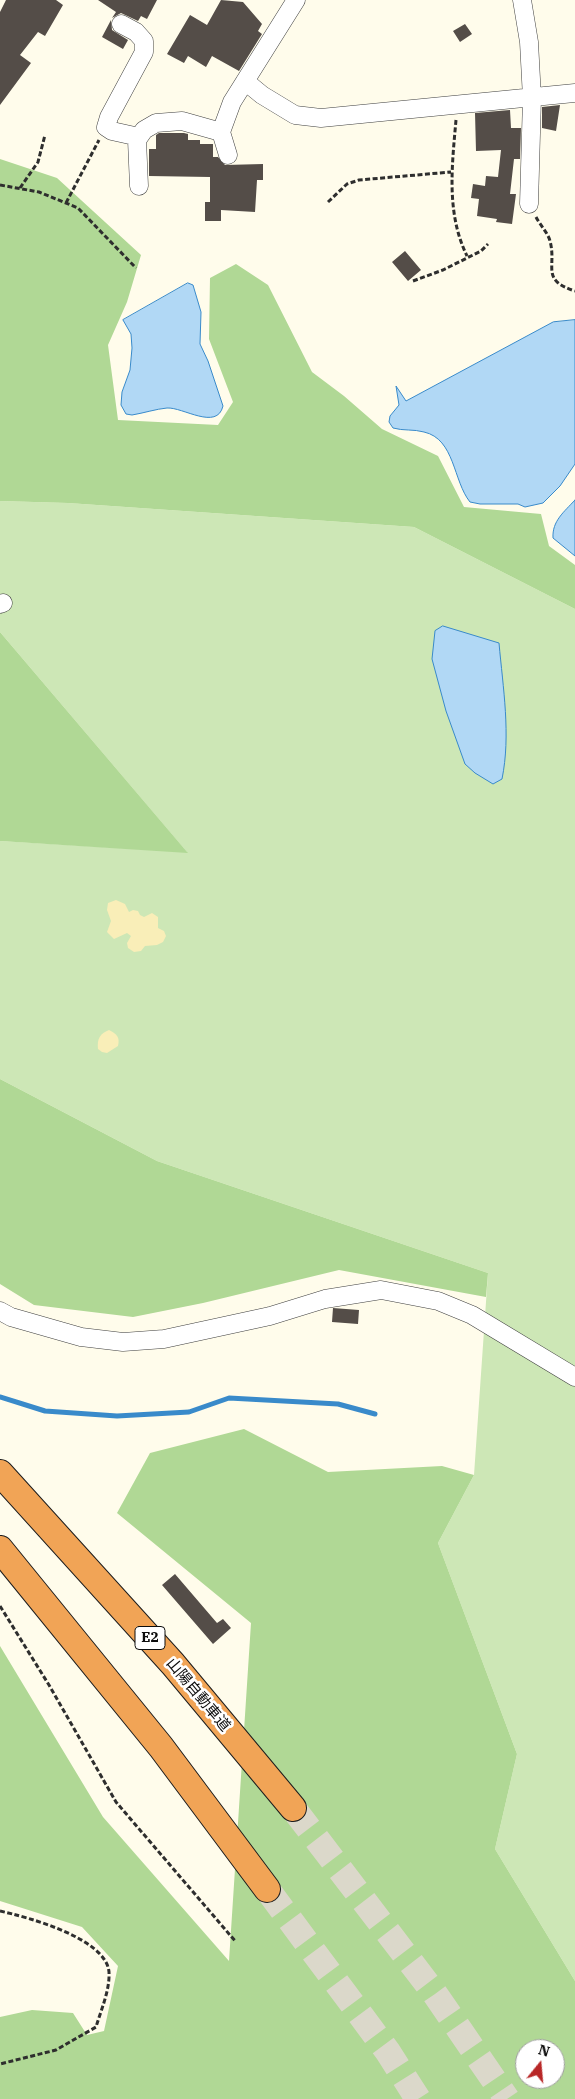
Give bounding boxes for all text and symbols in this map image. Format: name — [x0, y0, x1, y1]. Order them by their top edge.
road number: E2 — [135, 1626, 165, 1650]
street label: 山陽自動車道 — [162, 1655, 234, 1735]
north arrow — [515, 2039, 565, 2089]
text: N — [536, 2040, 552, 2061]

